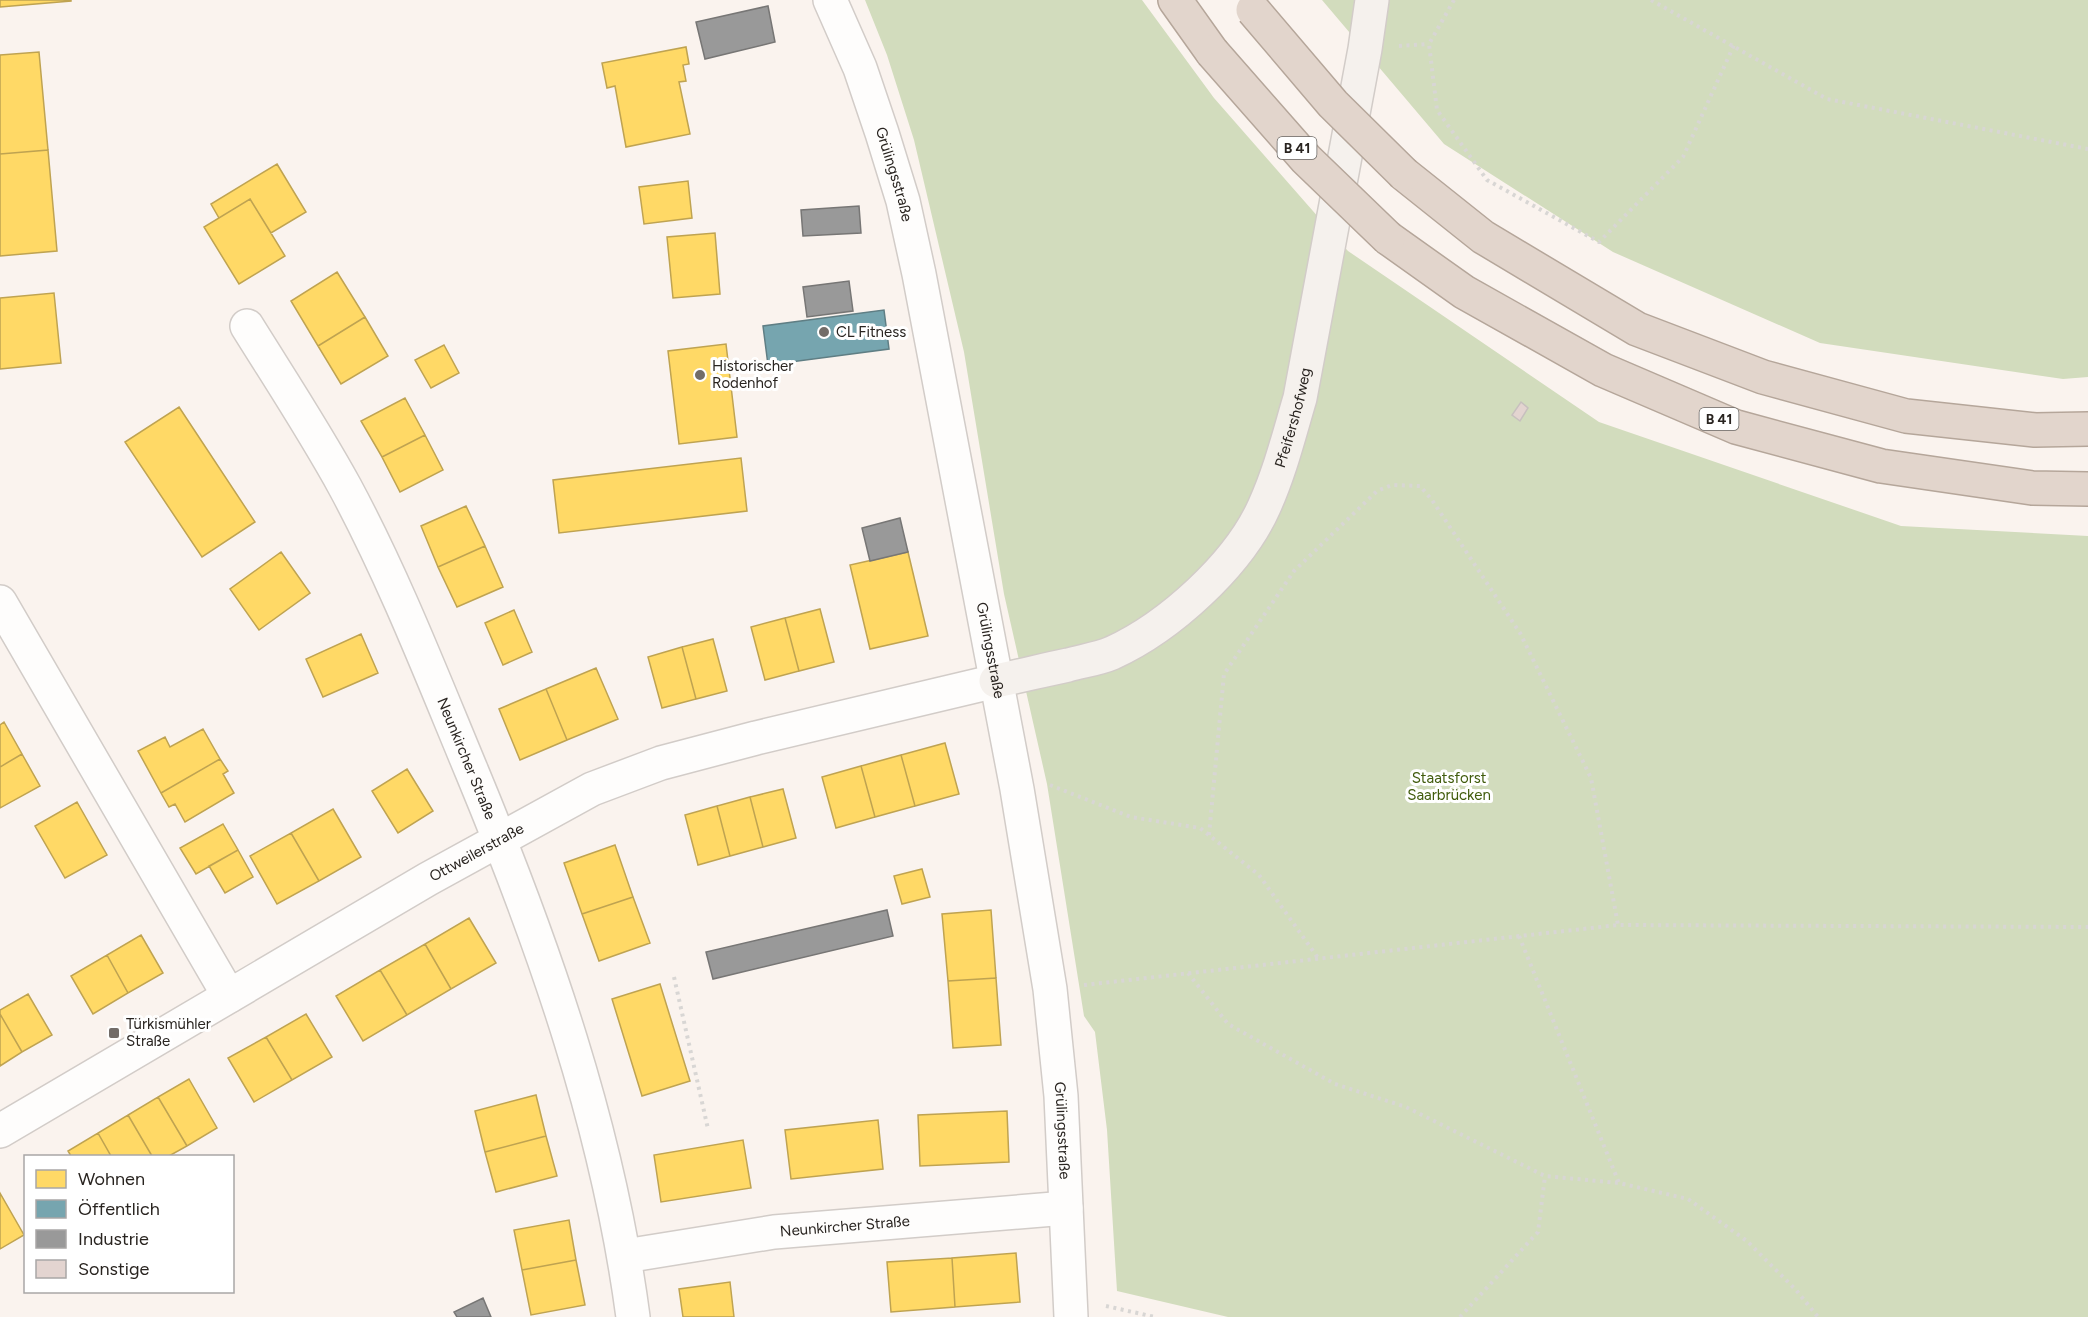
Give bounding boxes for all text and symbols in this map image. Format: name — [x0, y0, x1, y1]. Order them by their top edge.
street label: Grülingsstraße — [872, 125, 916, 223]
road number: B 41 — [1278, 137, 1316, 159]
place label: CL Fitness — [836, 323, 906, 341]
marker: CL Fitness — [817, 325, 831, 339]
place label: Historischer Rodenhof — [712, 357, 793, 392]
street label: Pfeifershofweg — [1271, 366, 1314, 470]
marker: Historischer Rodenhof — [693, 368, 707, 382]
road number: B 41 — [1700, 408, 1738, 430]
street label: Grülingsstraße — [973, 601, 1009, 700]
street label: Neunkircher Straße — [433, 695, 499, 822]
park label: Staatsforst Saarbrücken — [1407, 769, 1491, 804]
street label: Ottweilerstraße — [426, 819, 527, 886]
place label: Türkismühler Straße — [126, 1015, 211, 1050]
marker: Türkismühler Straße — [107, 1026, 121, 1040]
street label: Grülingsstraße — [1051, 1081, 1074, 1180]
legend — [24, 1155, 234, 1293]
text: Wohnen — [78, 1168, 145, 1190]
text: Öffentlich — [78, 1198, 160, 1220]
street label: Neunkircher Straße — [779, 1212, 910, 1240]
text: Industrie — [78, 1228, 149, 1250]
text: Sonstige — [78, 1258, 149, 1280]

